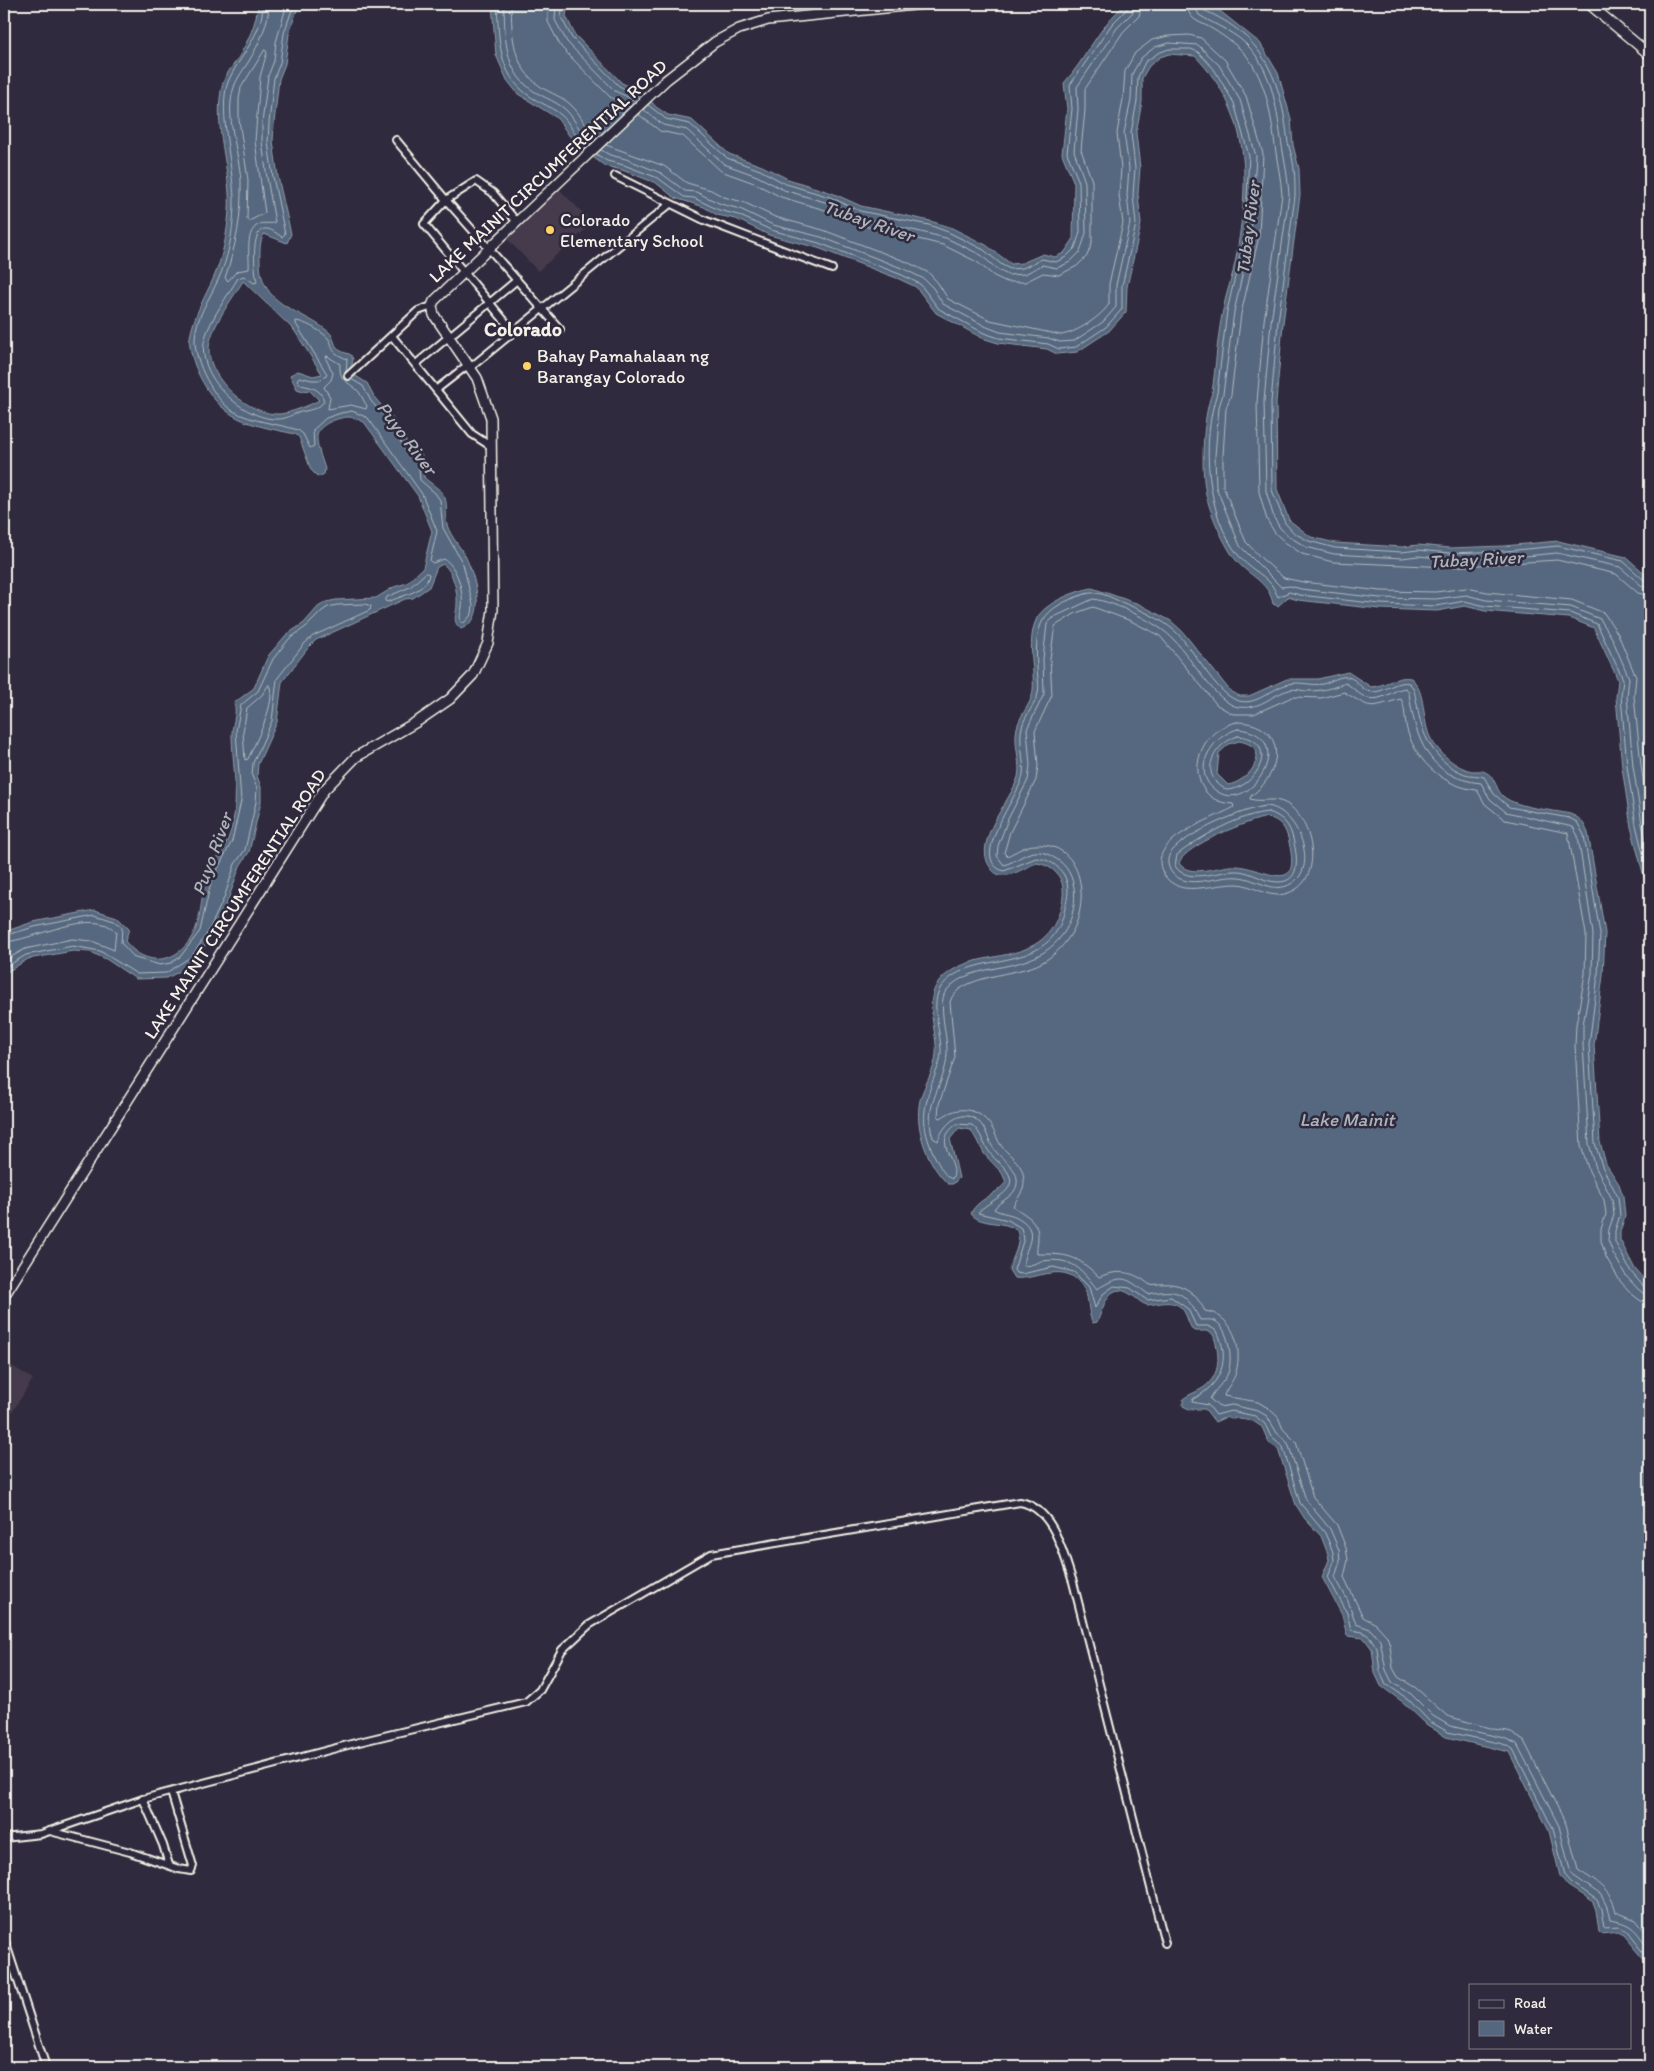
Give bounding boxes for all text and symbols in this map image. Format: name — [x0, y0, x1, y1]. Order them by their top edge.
street label: LAKE MAINIT CIRCUMFERENTIAL ROAD — [424, 55, 672, 287]
water label: Tubay River — [1231, 177, 1265, 276]
water label: Tubay River — [821, 195, 920, 248]
place label: Colorado Elementary School — [560, 209, 704, 252]
marker: Colorado Elementary School — [544, 224, 556, 236]
district label: Colorado — [484, 317, 562, 341]
place label: Bahay Pamahalaan ng Barangay Colorado — [537, 345, 710, 388]
marker: Bahay Pamahalaan ng Barangay Colorado — [521, 360, 533, 372]
water label: Puyo River — [372, 397, 444, 481]
water label: Tubay River — [1428, 545, 1526, 573]
street label: LAKE MAINIT CIRCUMFERENTIAL ROAD — [139, 765, 331, 1043]
water label: Puyo River — [186, 807, 238, 898]
water label: Lake Mainit — [1300, 1108, 1396, 1131]
legend — [1469, 1984, 1632, 2048]
text: Road — [1514, 1994, 1547, 2012]
text: Water — [1514, 2020, 1553, 2038]

